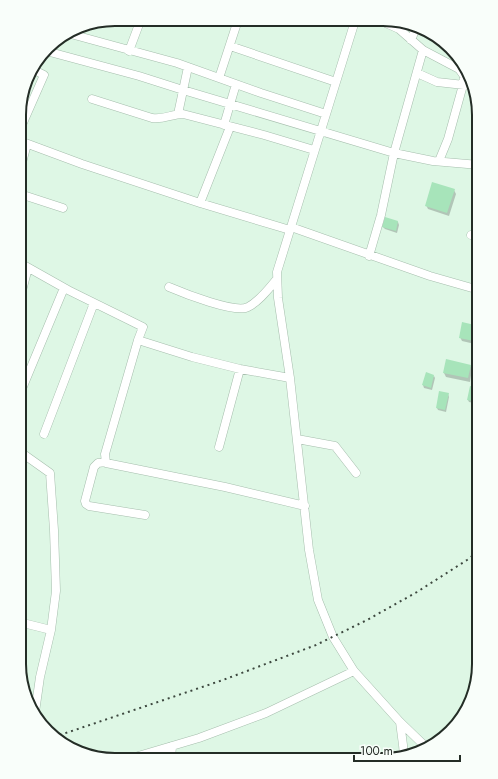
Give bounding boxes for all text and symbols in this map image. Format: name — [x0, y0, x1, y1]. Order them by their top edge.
scale bar — [354, 737, 460, 763]
text: 100 m — [360, 742, 393, 760]

